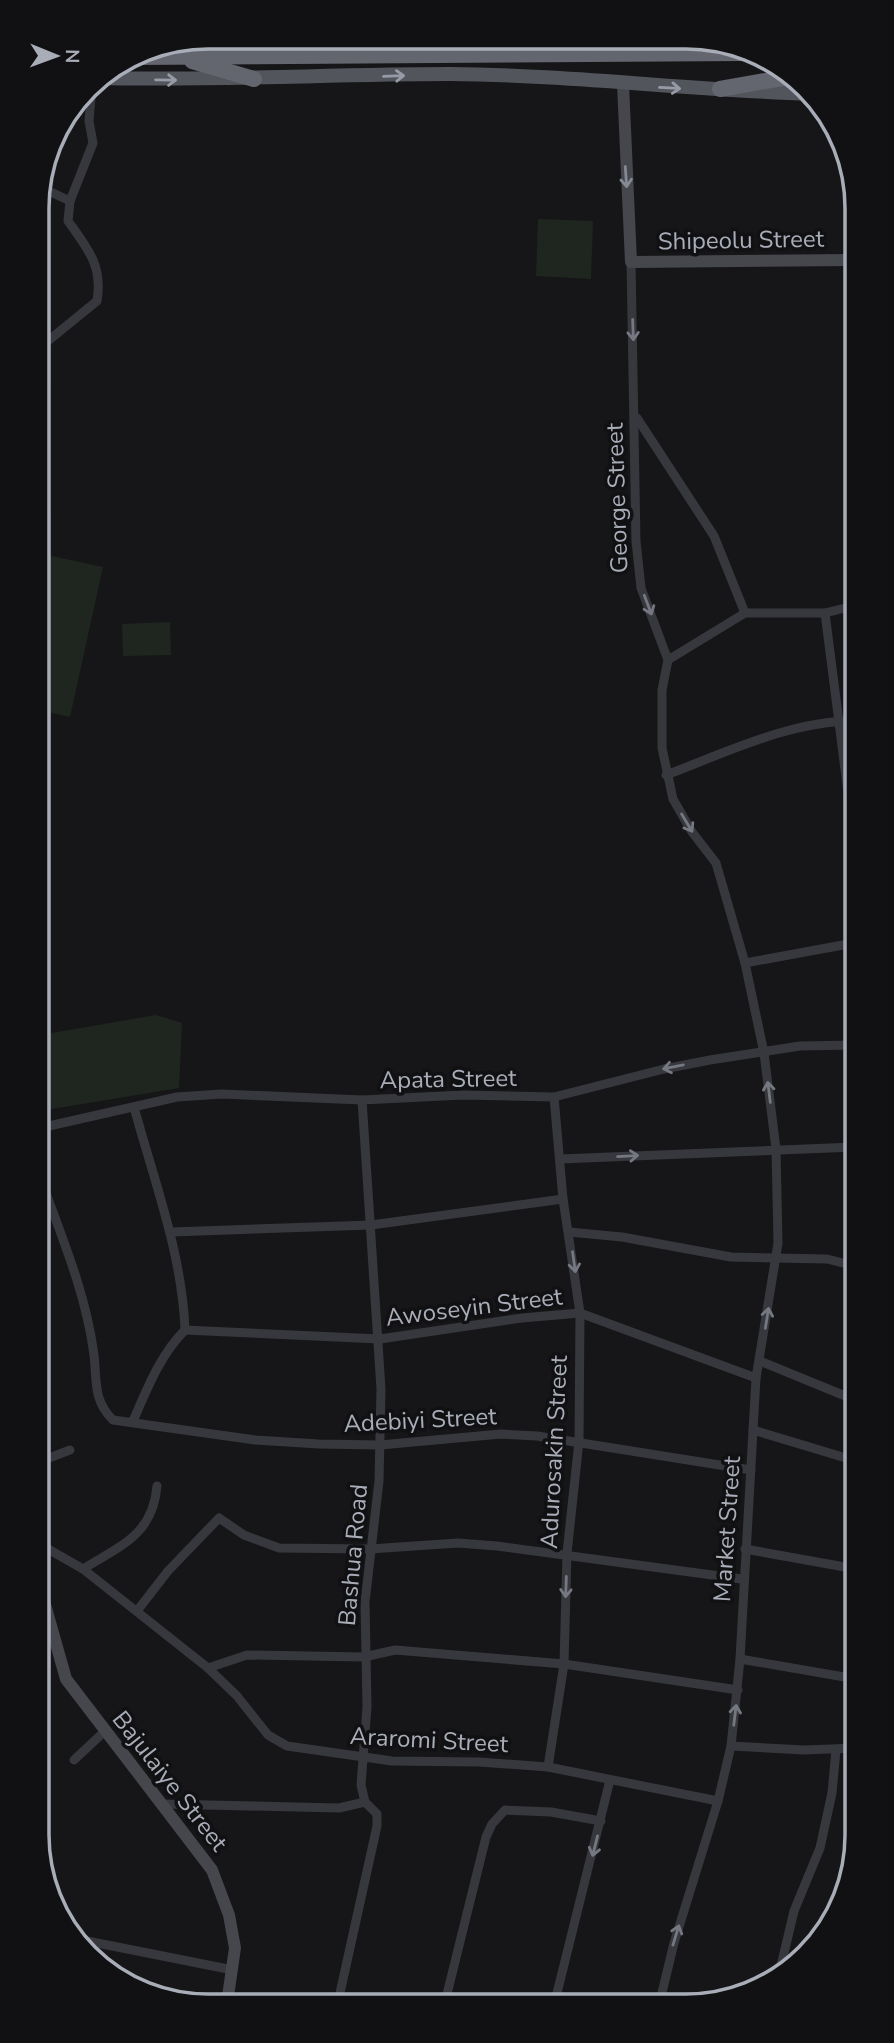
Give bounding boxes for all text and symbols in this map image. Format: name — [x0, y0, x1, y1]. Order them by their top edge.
north arrow — [21, 21, 91, 91]
text: N — [59, 49, 85, 64]
one-way arrow — [382, 70, 405, 83]
one-way arrow — [155, 73, 178, 86]
one-way arrow — [658, 81, 681, 94]
one-way arrow — [620, 165, 633, 187]
street label: Shipeolu Street — [658, 223, 825, 257]
one-way arrow — [627, 318, 640, 341]
street label: George Street — [598, 422, 636, 574]
one-way arrow — [642, 593, 655, 615]
one-way arrow — [680, 812, 694, 832]
one-way arrow — [662, 1061, 685, 1075]
street label: Apata Street — [379, 1062, 517, 1096]
one-way arrow — [762, 1081, 775, 1103]
one-way arrow — [616, 1150, 639, 1163]
one-way arrow — [567, 1251, 580, 1273]
street label: Awoseyin Street — [384, 1280, 565, 1334]
one-way arrow — [761, 1307, 774, 1330]
street label: Adurosakin Street — [533, 1354, 575, 1550]
street label: Adebiyi Street — [343, 1400, 498, 1440]
street label: Market Street — [706, 1454, 748, 1603]
street label: Bashua Road — [331, 1483, 375, 1627]
one-way arrow — [560, 1575, 573, 1598]
street label: Bajulaiye Street — [105, 1704, 235, 1858]
one-way arrow — [728, 1704, 741, 1727]
street label: Araromi Street — [349, 1720, 509, 1760]
one-way arrow — [588, 1834, 601, 1857]
one-way arrow — [671, 1924, 684, 1946]

